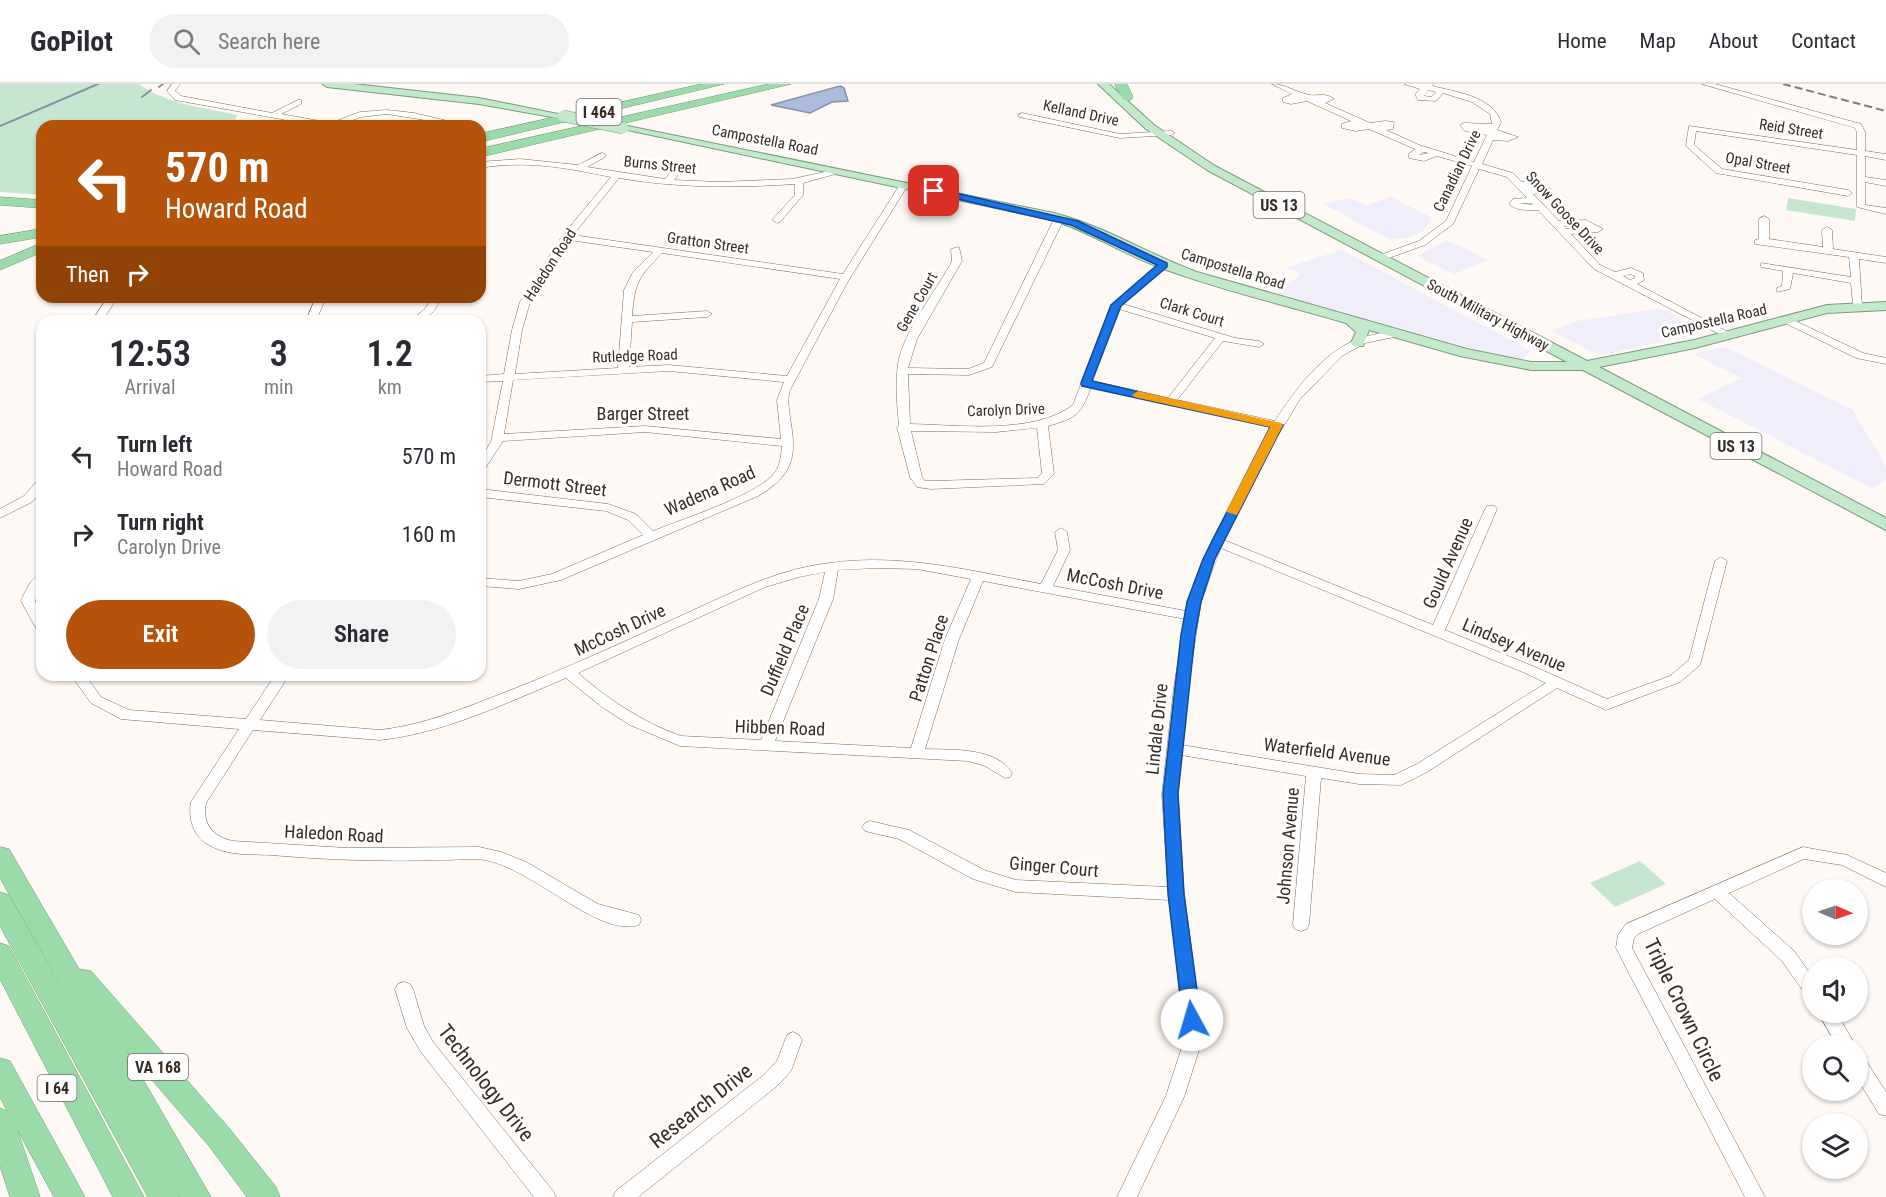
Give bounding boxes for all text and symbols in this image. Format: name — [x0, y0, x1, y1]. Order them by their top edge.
search box — [149, 14, 569, 68]
text: GoPilot — [30, 25, 113, 58]
icon: search — [170, 25, 203, 58]
text: Search here — [218, 29, 320, 54]
text: Home — [1557, 29, 1607, 53]
text: Map — [1640, 29, 1676, 53]
text: About — [1709, 29, 1758, 53]
text: Contact — [1791, 29, 1856, 53]
street label: Kelland Drive — [1041, 96, 1121, 130]
road number: I 464 — [576, 99, 622, 125]
street label: Reid Street — [1758, 115, 1824, 143]
street label: Campostella Road — [710, 121, 820, 159]
street label: Canadian Drive — [1429, 127, 1485, 215]
text: 570 m — [165, 143, 270, 192]
icon: left — [66, 144, 144, 222]
street label: Opal Street — [1724, 148, 1792, 178]
street label: Burns Street — [623, 152, 697, 178]
pin — [908, 165, 959, 216]
street label: Snow Goose Drive — [1522, 168, 1608, 258]
icon: arrive — [917, 174, 950, 207]
road number: US 13 — [1254, 192, 1304, 218]
text: Howard Road — [165, 193, 308, 225]
street label: Haledon Road — [520, 225, 580, 305]
street label: Gratton Street — [666, 228, 750, 258]
street label: Campostella Road — [1179, 245, 1287, 293]
icon: right — [121, 258, 154, 291]
text: Then — [66, 262, 109, 287]
street label: Gene Court — [893, 269, 941, 335]
street label: South Military Highway — [1424, 275, 1552, 355]
street label: Clark Court — [1158, 294, 1226, 330]
street label: Campostella Road — [1659, 300, 1769, 342]
text: 12:53 — [109, 333, 191, 375]
text: 3 — [270, 333, 288, 375]
text: 1.2 — [366, 333, 413, 375]
street label: Rutledge Road — [592, 346, 678, 366]
text: Arrival — [125, 375, 175, 399]
text: min — [264, 375, 293, 399]
text: km — [378, 375, 402, 399]
street label: Carolyn Drive — [967, 400, 1045, 420]
street label: Barger Street — [597, 403, 689, 424]
text: Turn left — [117, 432, 192, 457]
road number: US 13 — [1710, 433, 1762, 459]
icon: left — [66, 440, 99, 473]
text: 570 m — [402, 444, 456, 469]
text: Howard Road — [117, 457, 223, 481]
street label: Wadena Road — [661, 461, 758, 520]
street label: Dermott Street — [502, 467, 608, 500]
text: Turn right — [117, 510, 204, 535]
street label: Gould Avenue — [1418, 514, 1477, 612]
icon: right — [66, 518, 99, 551]
text: 160 m — [402, 522, 456, 547]
text: Carolyn Drive — [117, 535, 221, 559]
street label: McCosh Drive — [1065, 564, 1165, 603]
street label: McCosh Drive — [571, 599, 669, 660]
button: Exit — [66, 600, 255, 669]
button: Share — [267, 600, 456, 669]
street label: Duffield Place — [756, 601, 813, 699]
street label: Patton Place — [905, 612, 952, 704]
street label: Lindsey Avenue — [1459, 613, 1569, 676]
street label: Lindale Drive — [1141, 682, 1172, 776]
street label: Hibben Road — [734, 715, 826, 740]
street label: Waterfield Avenue — [1262, 733, 1392, 770]
street label: Johnson Avenue — [1272, 787, 1303, 905]
street label: Haledon Road — [284, 820, 384, 847]
street label: Ginger Court — [1008, 852, 1100, 881]
north arrow — [1802, 879, 1868, 945]
map controls — [1802, 879, 1868, 1179]
street label: Triple Crown Circle — [1639, 935, 1729, 1085]
button: sound — [1802, 957, 1868, 1023]
position arrow — [1160, 988, 1224, 1052]
street label: Technology Drive — [433, 1020, 539, 1146]
button: search — [1802, 1035, 1868, 1101]
road number: VA 168 — [128, 1054, 188, 1080]
street label: Research Drive — [645, 1059, 757, 1153]
road number: I 64 — [38, 1075, 76, 1101]
button: layers — [1802, 1113, 1868, 1179]

